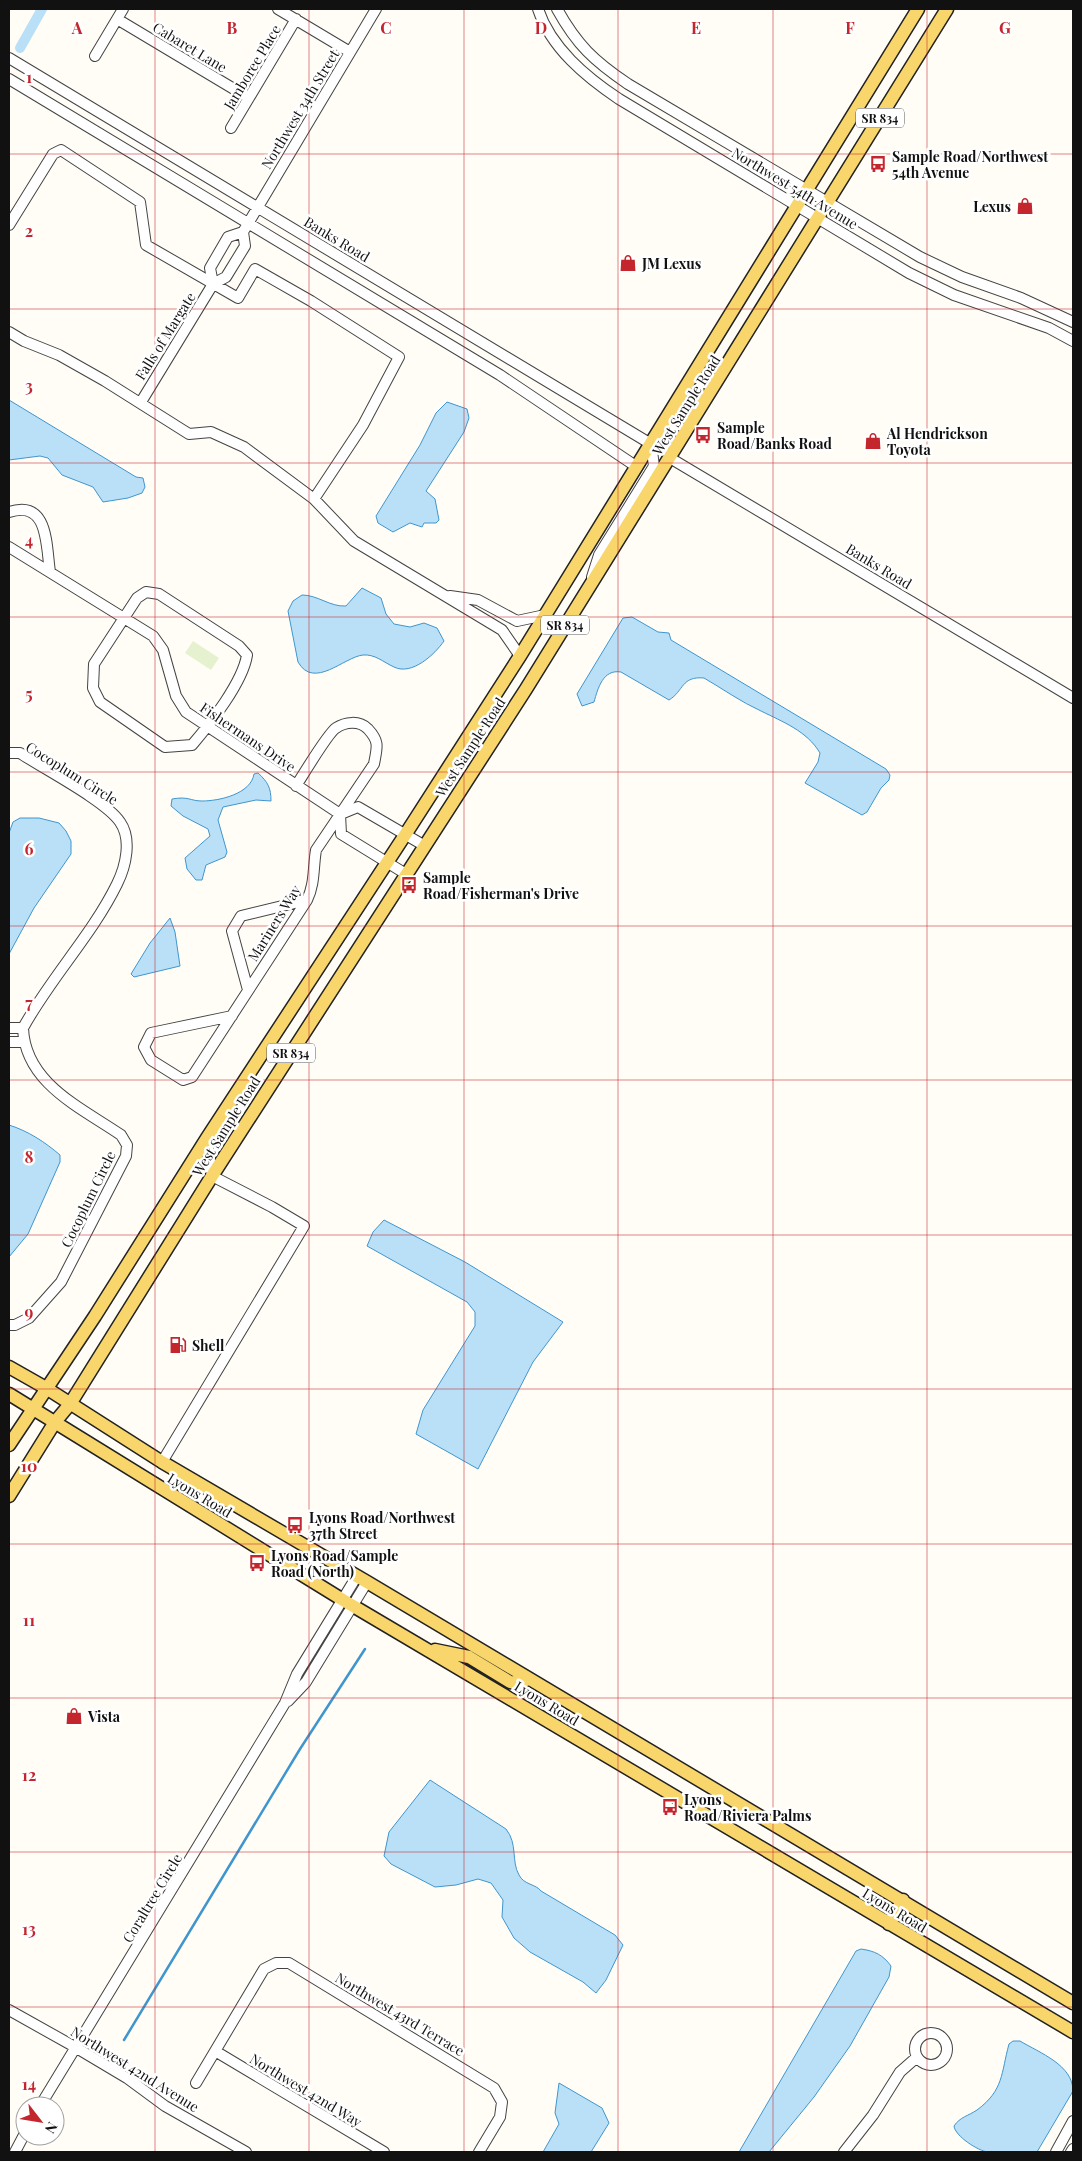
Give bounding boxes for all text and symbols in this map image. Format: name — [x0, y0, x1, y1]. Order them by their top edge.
text: A — [71, 17, 83, 38]
street label: Cabaret Lane — [149, 17, 231, 77]
text: B — [227, 17, 238, 38]
text: C — [380, 17, 392, 38]
text: D — [535, 17, 547, 38]
text: E — [691, 17, 701, 38]
text: F — [845, 17, 855, 38]
text: G — [999, 17, 1011, 38]
street label: Jamboree Place — [219, 21, 285, 114]
street label: Northwest 34th Street — [257, 45, 344, 172]
text: 1 — [26, 66, 32, 87]
road number: SR 834 — [856, 109, 904, 128]
street label: Northwest 54th Avenue — [728, 143, 862, 233]
place label: Sample Road/Northwest 54th Avenue — [892, 147, 1048, 182]
bus stop icon: Sample Road/Northwest 54th Avenue — [868, 154, 888, 174]
shop icon: Lexus — [1015, 196, 1035, 216]
place label: Lexus — [973, 197, 1011, 216]
street label: Banks Road — [301, 212, 373, 266]
text: 2 — [25, 220, 33, 241]
shop icon: JM Lexus — [618, 253, 638, 273]
place label: JM Lexus — [641, 254, 701, 273]
street label: Falls of Margate — [130, 289, 200, 383]
street label: West Sample Road — [647, 351, 724, 459]
text: 3 — [25, 375, 33, 396]
place label: Sample Road/Banks Road — [717, 418, 832, 453]
place label: Al Hendrickson Toyota — [886, 424, 988, 459]
bus stop icon: Sample Road/Banks Road — [693, 425, 713, 445]
shop icon: Al Hendrickson Toyota — [863, 431, 883, 451]
text: 4 — [25, 529, 33, 550]
street label: Banks Road — [843, 539, 915, 593]
road number: SR 834 — [541, 616, 589, 634]
text: 5 — [25, 683, 33, 704]
street label: West Sample Road — [430, 694, 509, 801]
street label: Fishermans Drive — [196, 698, 300, 776]
street label: Cocoplum Circle — [22, 737, 122, 809]
text: 6 — [25, 838, 34, 859]
place label: Sample Road/Fisherman's Drive — [423, 868, 579, 903]
bus stop icon: Sample Road/Fisherman's Drive — [399, 875, 419, 895]
street label: Mariners Way — [243, 881, 305, 965]
text: 7 — [25, 992, 33, 1013]
road number: SR 834 — [267, 1044, 315, 1062]
street label: West Sample Road — [187, 1072, 264, 1180]
text: 8 — [25, 1146, 34, 1167]
street label: Cocoplum Circle — [56, 1147, 120, 1251]
text: 9 — [25, 1301, 34, 1322]
fuel station icon: Shell — [168, 1335, 188, 1355]
place label: Shell — [192, 1336, 225, 1355]
text: 10 — [21, 1455, 37, 1476]
street label: Lyons Road — [164, 1468, 236, 1522]
place label: Lyons Road/Northwest 37th Street — [309, 1508, 455, 1543]
bus stop icon: Lyons Road/Northwest 37th Street — [285, 1515, 305, 1535]
place label: Lyons Road/Sample Road (North) — [271, 1546, 398, 1581]
bus stop icon: Lyons Road/Sample Road (North) — [247, 1553, 267, 1573]
text: 11 — [23, 1609, 35, 1630]
street label: Lyons Road — [511, 1676, 583, 1730]
shop icon: Vista — [64, 1706, 84, 1726]
place label: Vista — [87, 1707, 121, 1726]
text: 12 — [22, 1764, 36, 1785]
place label: Lyons Road/Riviera Palms — [684, 1790, 811, 1825]
bus stop icon: Lyons Road/Riviera Palms — [660, 1797, 680, 1817]
street label: Coraltree Circle — [118, 1850, 186, 1946]
street label: Lyons Road — [859, 1883, 931, 1937]
text: 13 — [22, 1918, 36, 1939]
street label: Northwest 43rd Terrace — [332, 1968, 468, 2060]
street label: Northwest 42nd Avenue — [67, 2022, 203, 2116]
street label: Northwest 42nd Way — [246, 2049, 366, 2131]
text: 14 — [22, 2073, 36, 2094]
north arrow — [15, 2096, 65, 2146]
text: N — [41, 2119, 62, 2137]

